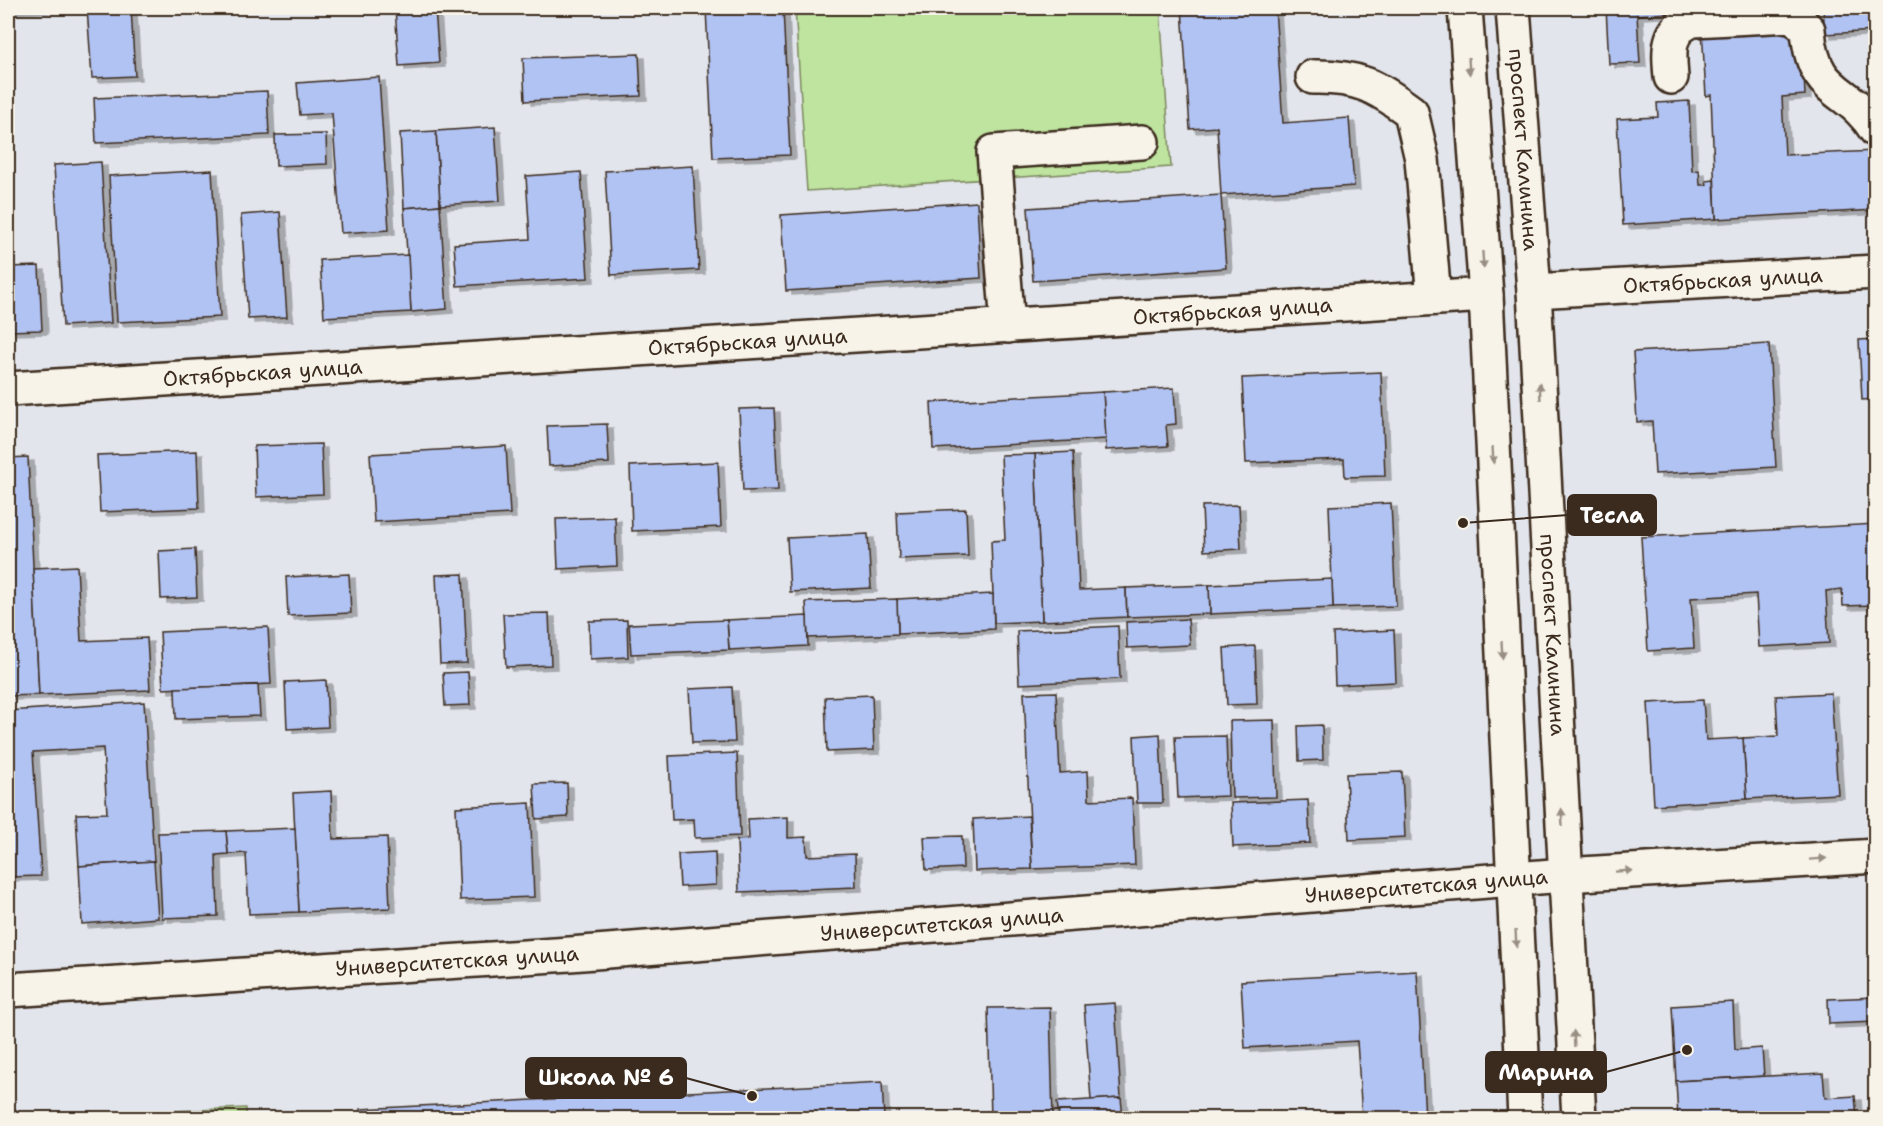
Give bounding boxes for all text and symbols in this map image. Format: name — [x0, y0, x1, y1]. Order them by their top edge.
street label: проспект Калинина — [1502, 48, 1545, 252]
one-way arrow — [1464, 56, 1474, 75]
one-way arrow — [1479, 251, 1488, 270]
street label: Октябрьская улица — [1622, 261, 1823, 300]
street label: Октябрьская улица — [1132, 291, 1333, 331]
street label: Октябрьская улица — [647, 322, 848, 362]
street label: Октябрьская улица — [162, 352, 363, 393]
one-way arrow — [1535, 382, 1544, 401]
one-way arrow — [1489, 446, 1498, 465]
callout: Тесла — [1568, 495, 1656, 535]
text: Тесла — [1580, 501, 1644, 530]
street label: проспект Калинина — [1533, 533, 1572, 737]
one-way arrow — [1498, 640, 1507, 659]
one-way arrow — [1558, 807, 1567, 826]
one-way arrow — [1809, 855, 1828, 864]
street label: Университетская улица — [1304, 862, 1549, 910]
one-way arrow — [1614, 867, 1633, 876]
street label: Университетская улица — [819, 901, 1064, 948]
one-way arrow — [1512, 929, 1521, 948]
street label: Университетская улица — [335, 939, 580, 983]
one-way arrow — [1570, 1030, 1579, 1049]
callout: Марина — [1486, 1052, 1606, 1092]
callout: Школа № 6 — [526, 1058, 686, 1098]
text: Марина — [1498, 1058, 1594, 1087]
text: Школа № 6 — [538, 1063, 674, 1092]

